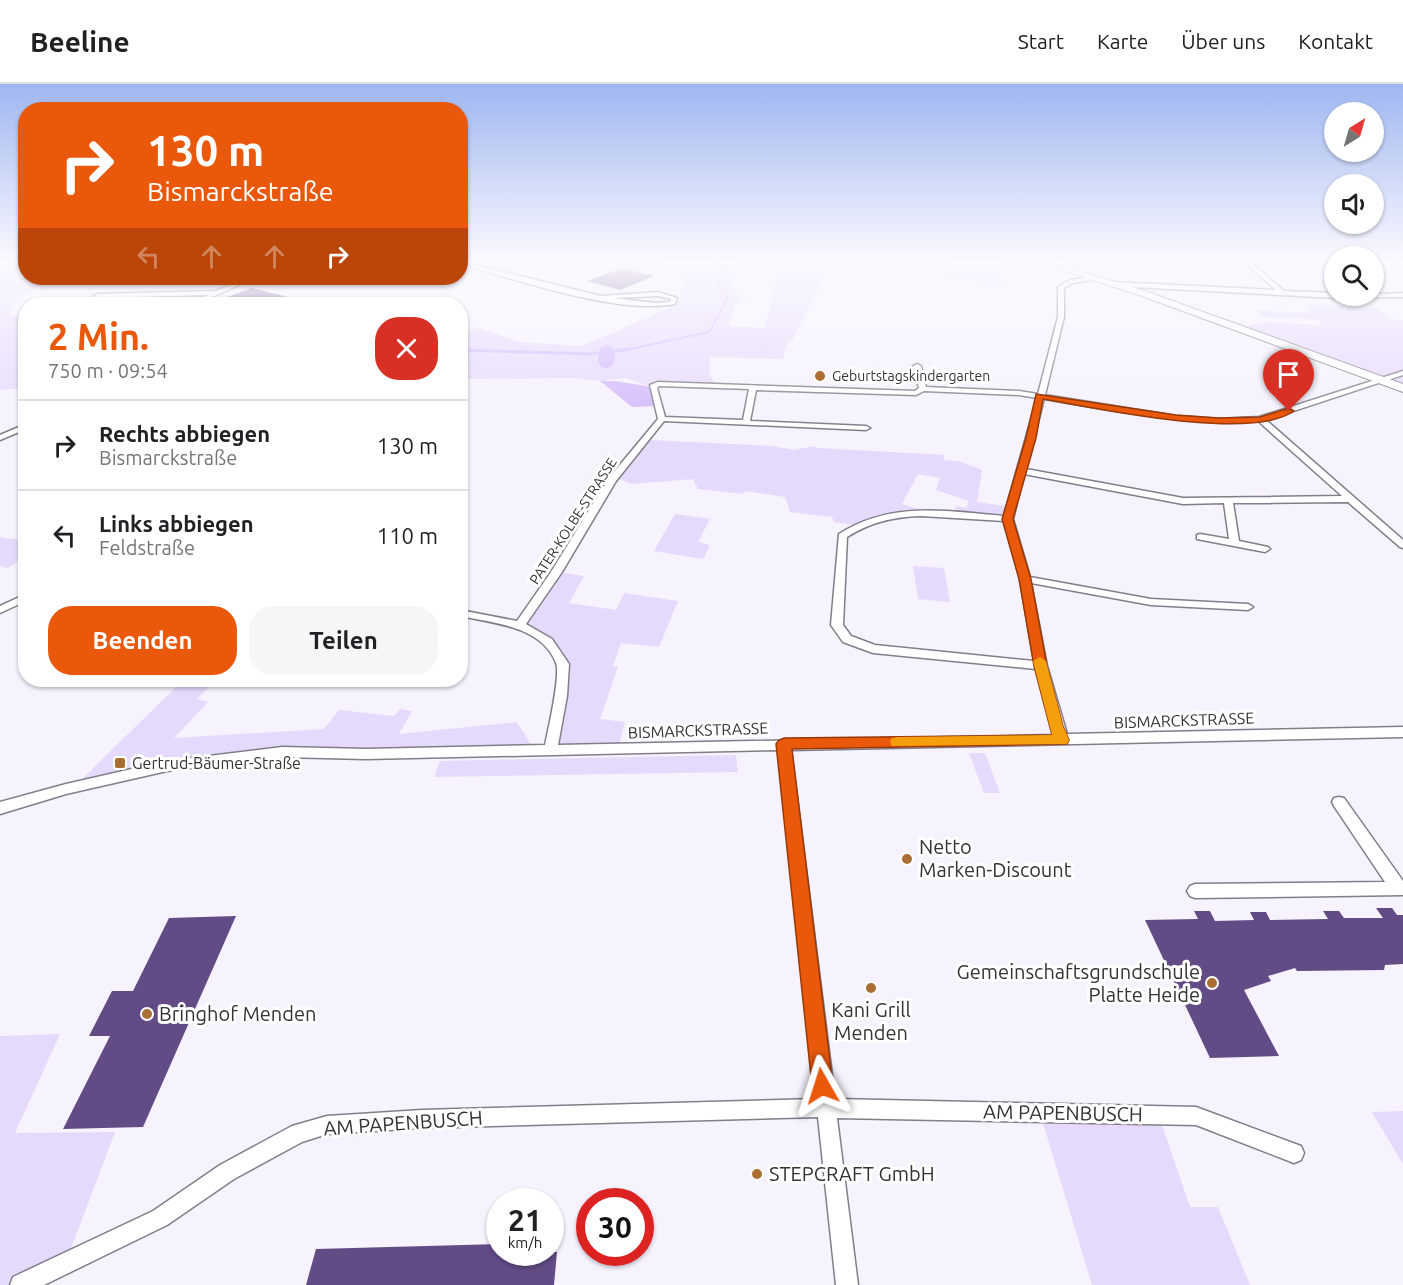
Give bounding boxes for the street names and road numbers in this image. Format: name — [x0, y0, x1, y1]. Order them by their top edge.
street label: PATER-KOLBE-STRASSE — [526, 455, 620, 587]
street label: BISMARCKSTRASSE — [1114, 709, 1255, 731]
street label: BISMARCKSTRASSE — [628, 719, 769, 741]
street label: AM PAPENBUSCH — [983, 1100, 1143, 1125]
street label: AM PAPENBUSCH — [323, 1105, 483, 1140]

